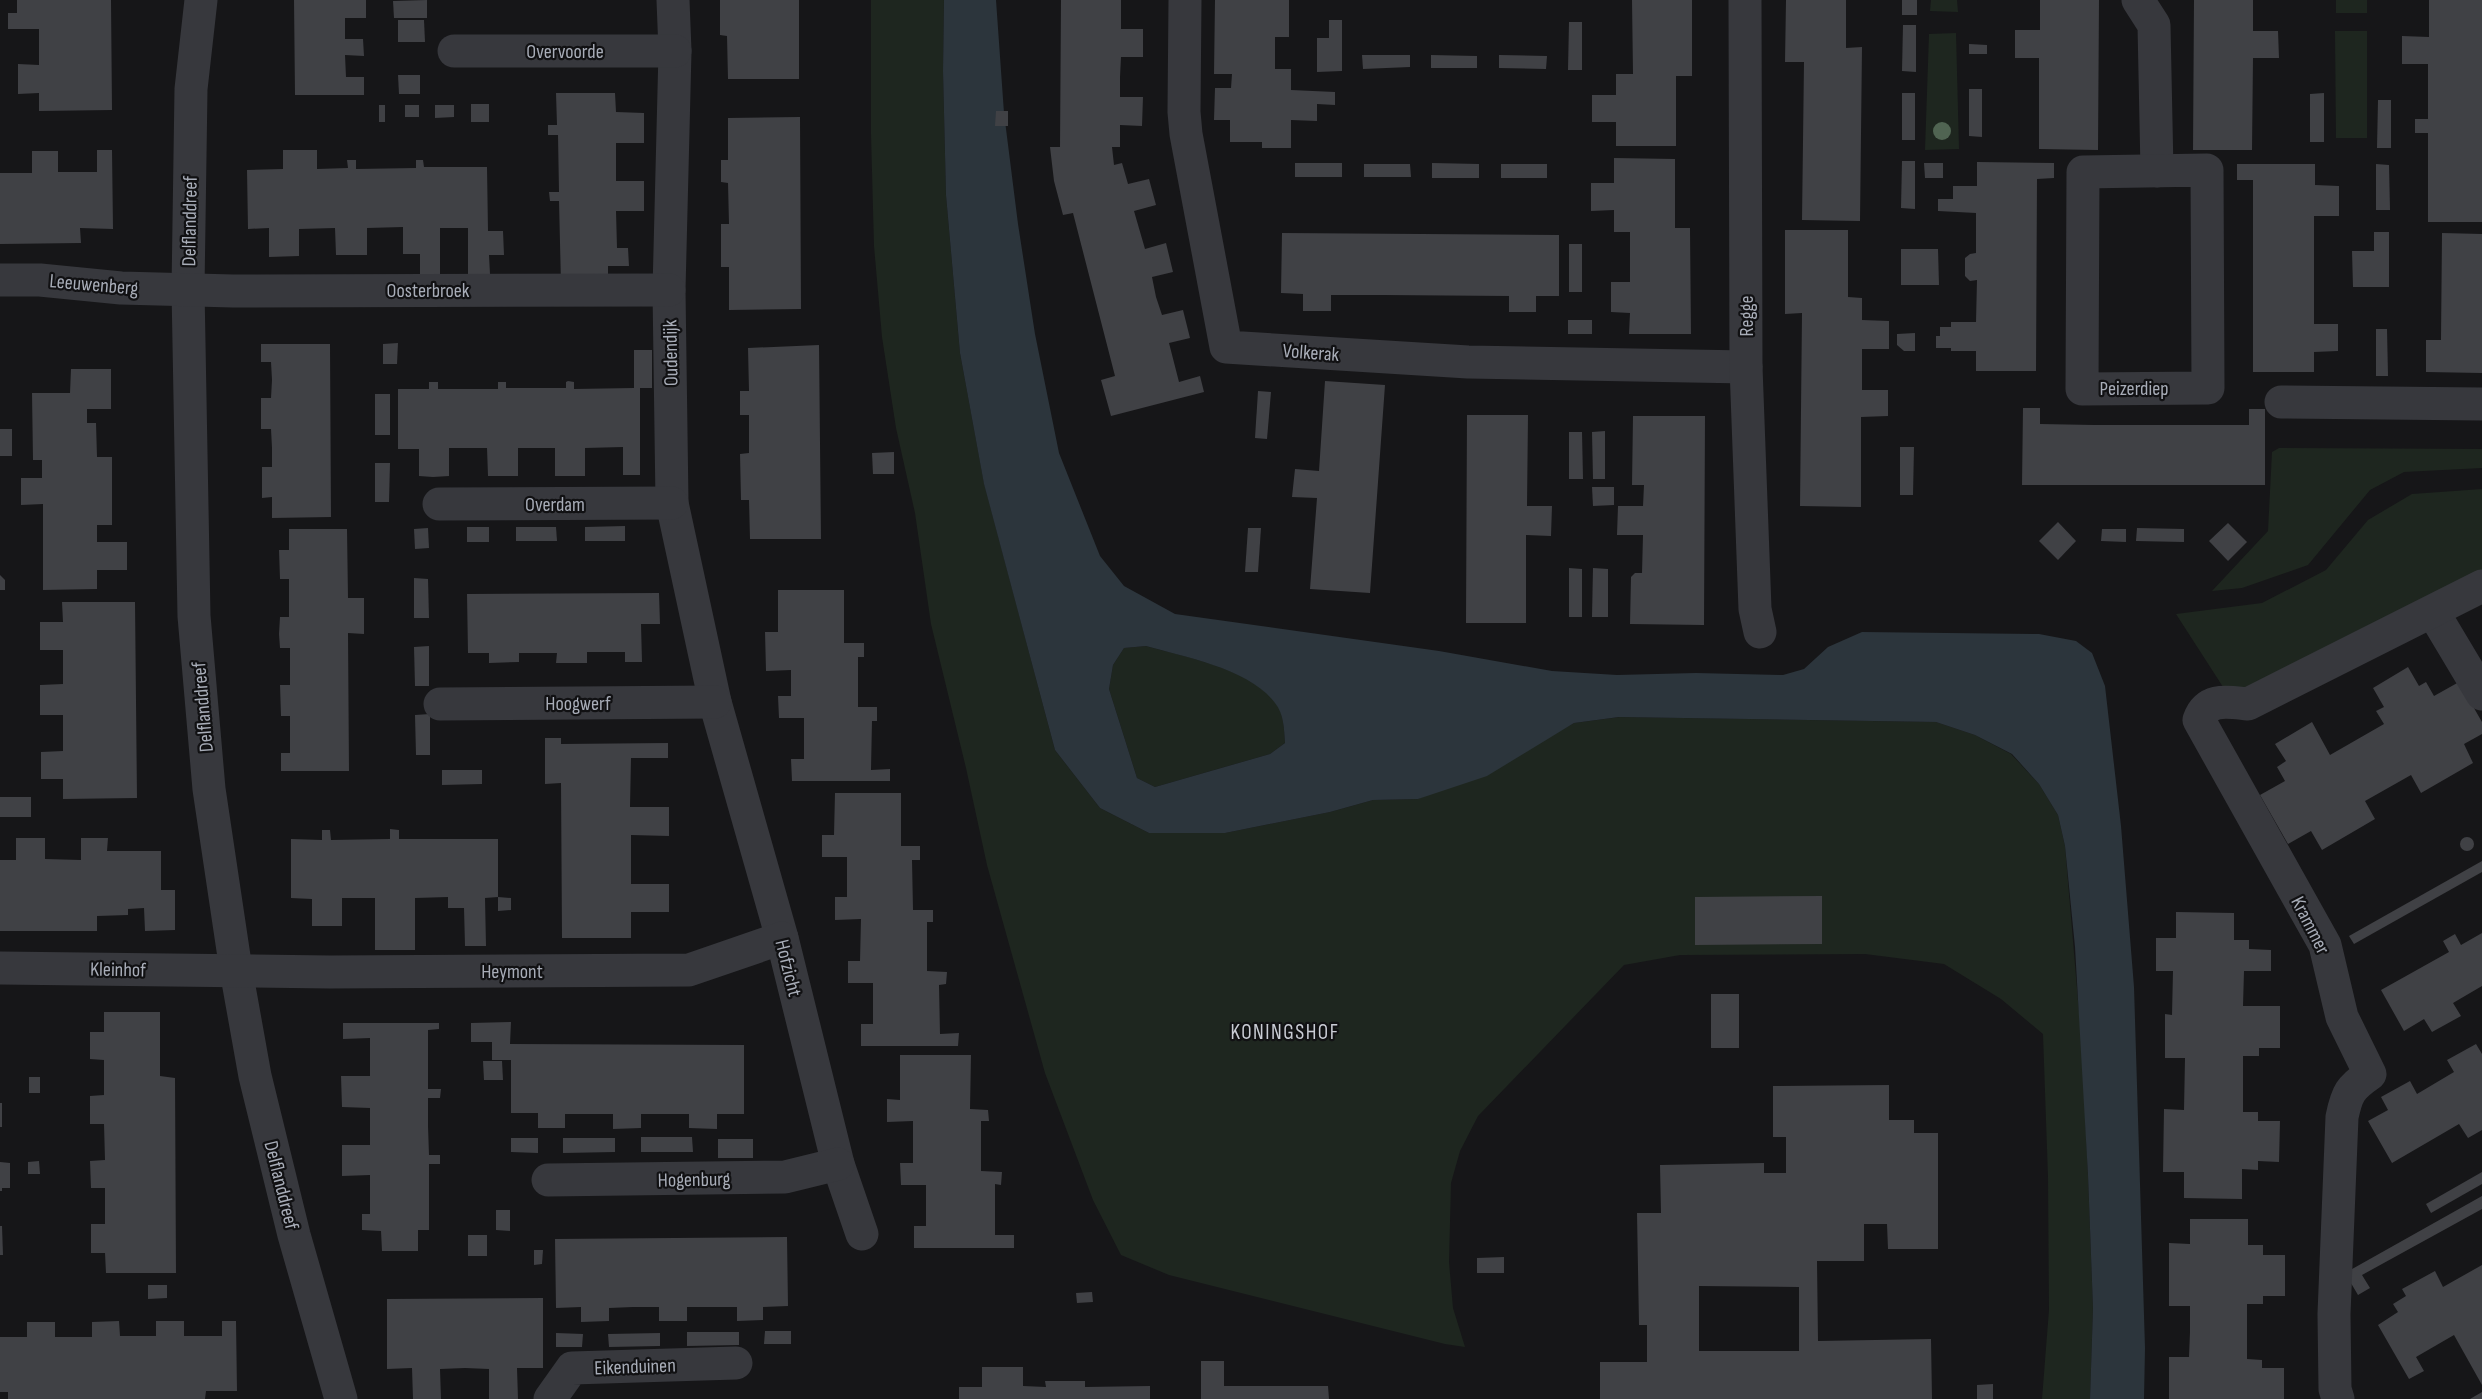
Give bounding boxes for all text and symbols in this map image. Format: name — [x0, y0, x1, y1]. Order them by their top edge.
street label: Overvoorde — [526, 40, 604, 64]
street label: Delflanddreef — [177, 175, 203, 267]
street label: Leeuwenberg — [49, 269, 139, 301]
street label: Oosterbroek — [387, 279, 470, 303]
street label: Regge — [1735, 296, 1759, 336]
street label: Oudendijk — [658, 319, 684, 386]
street label: Volkerak — [1282, 339, 1340, 367]
street label: Peizerdiep — [2100, 377, 2168, 401]
street label: Overdam — [525, 493, 585, 517]
street label: Delflanddreef — [187, 661, 219, 753]
street label: Hoogwerf — [545, 692, 611, 716]
street label: Krammer — [2285, 893, 2335, 959]
street label: Hofzicht — [769, 937, 807, 999]
street label: Kleinhof — [90, 958, 146, 982]
street label: Heymont — [481, 960, 543, 984]
district label: KONINGSHOF — [1231, 1020, 1339, 1045]
street label: Delflanddreef — [258, 1138, 304, 1232]
street label: Hogenburg — [657, 1167, 731, 1193]
street label: Eikenduinen — [594, 1354, 676, 1380]

